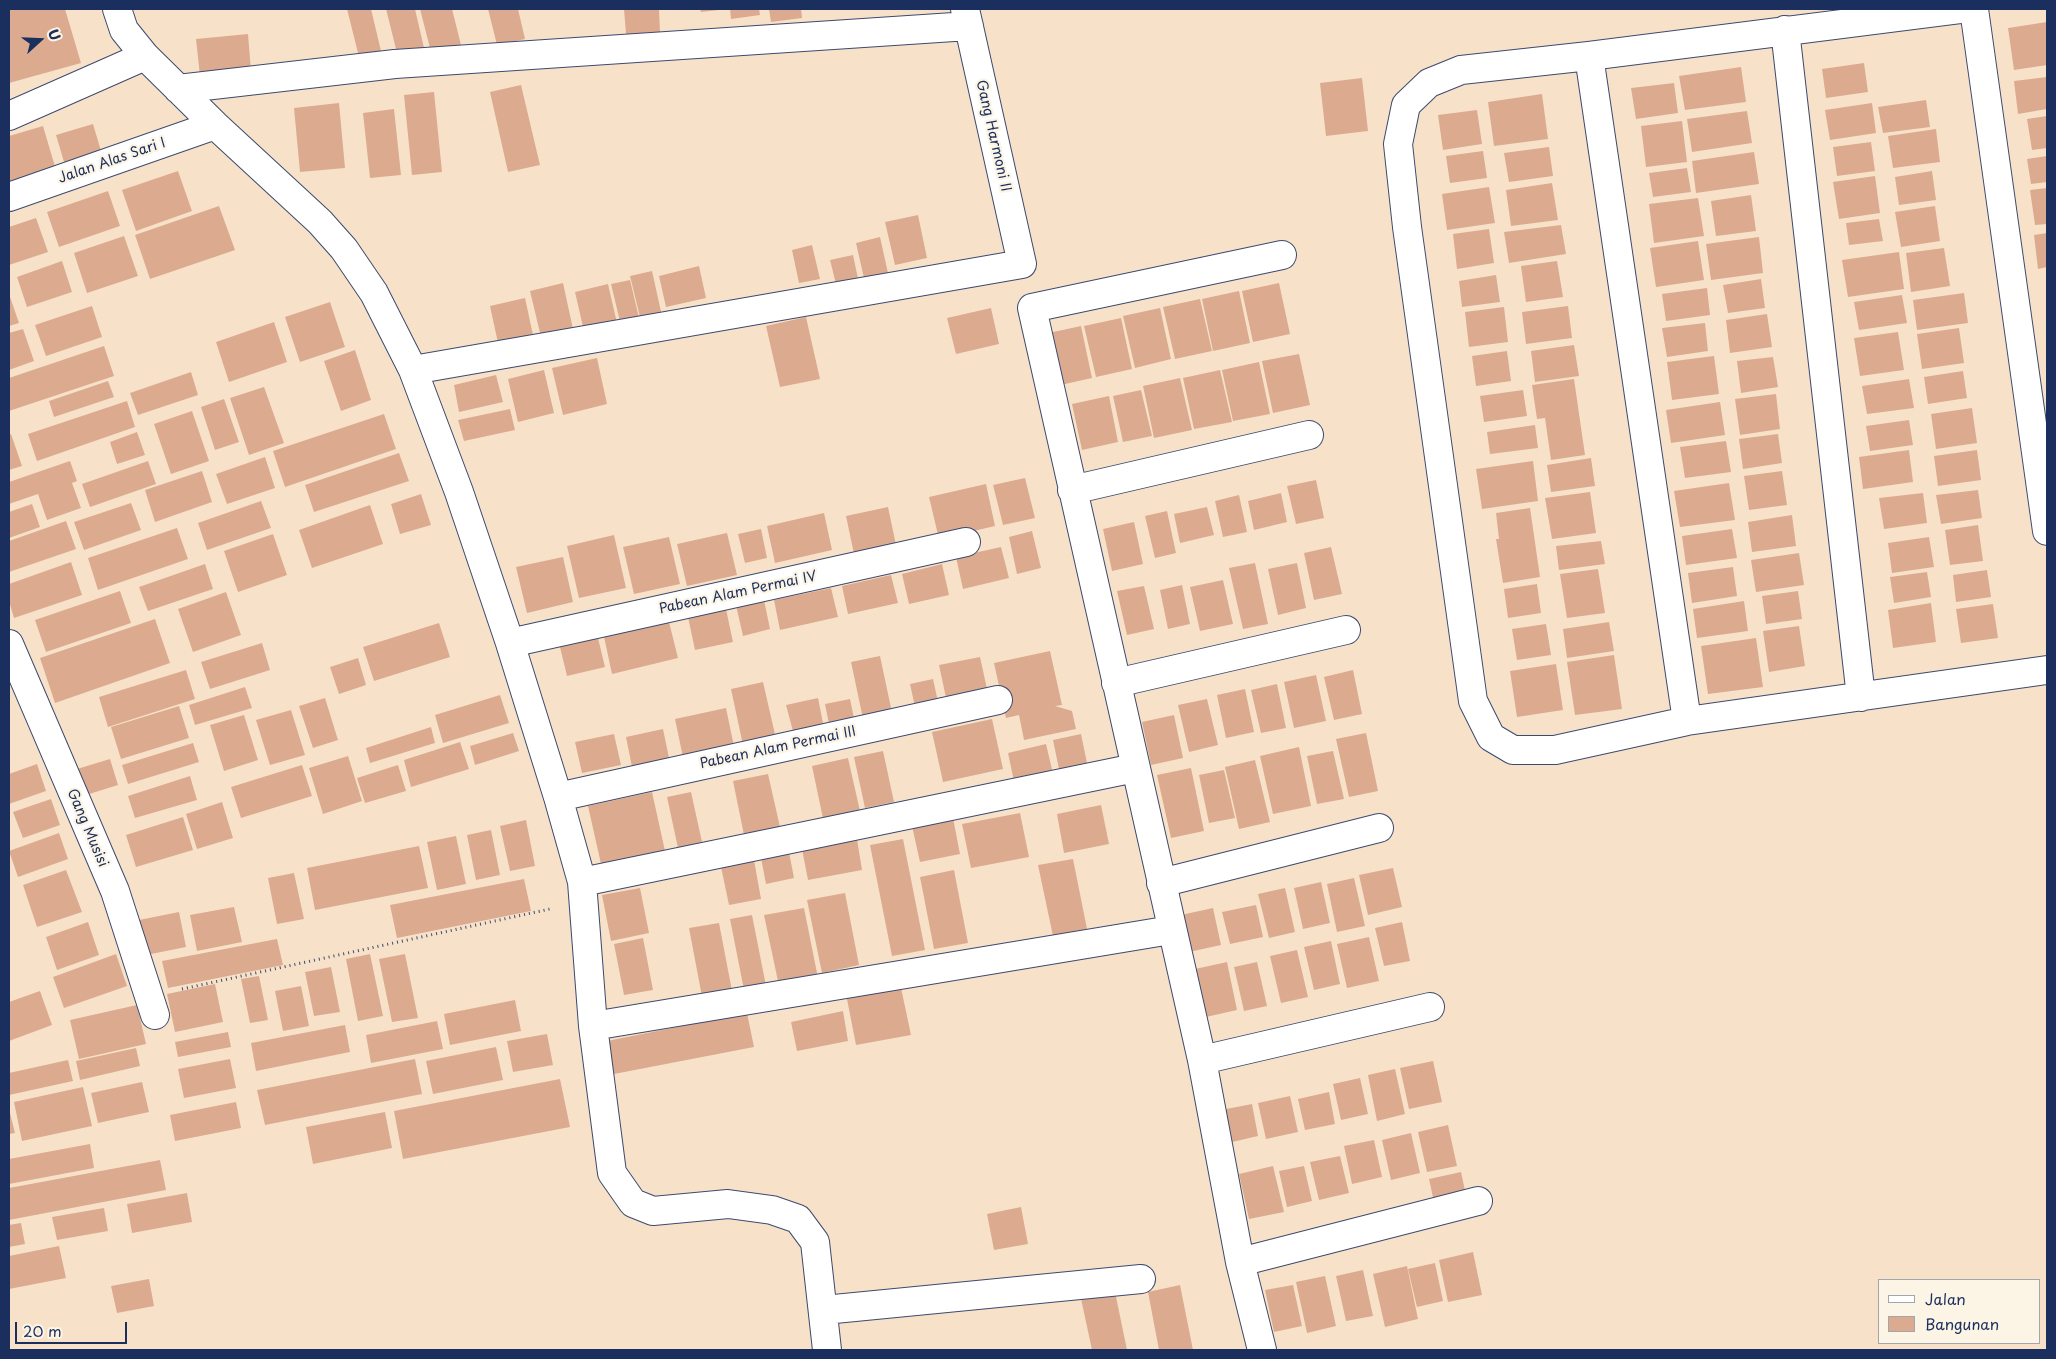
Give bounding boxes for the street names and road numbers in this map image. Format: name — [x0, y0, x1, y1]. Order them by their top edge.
street label: Gang Harmoni II — [972, 79, 1014, 193]
street label: Jalan Alas Sari I — [56, 135, 168, 187]
street label: Pabean Alam Permai IV — [658, 568, 818, 618]
street label: Pabean Alam Permai III — [698, 723, 858, 773]
street label: Gang Musisi — [63, 786, 111, 870]

